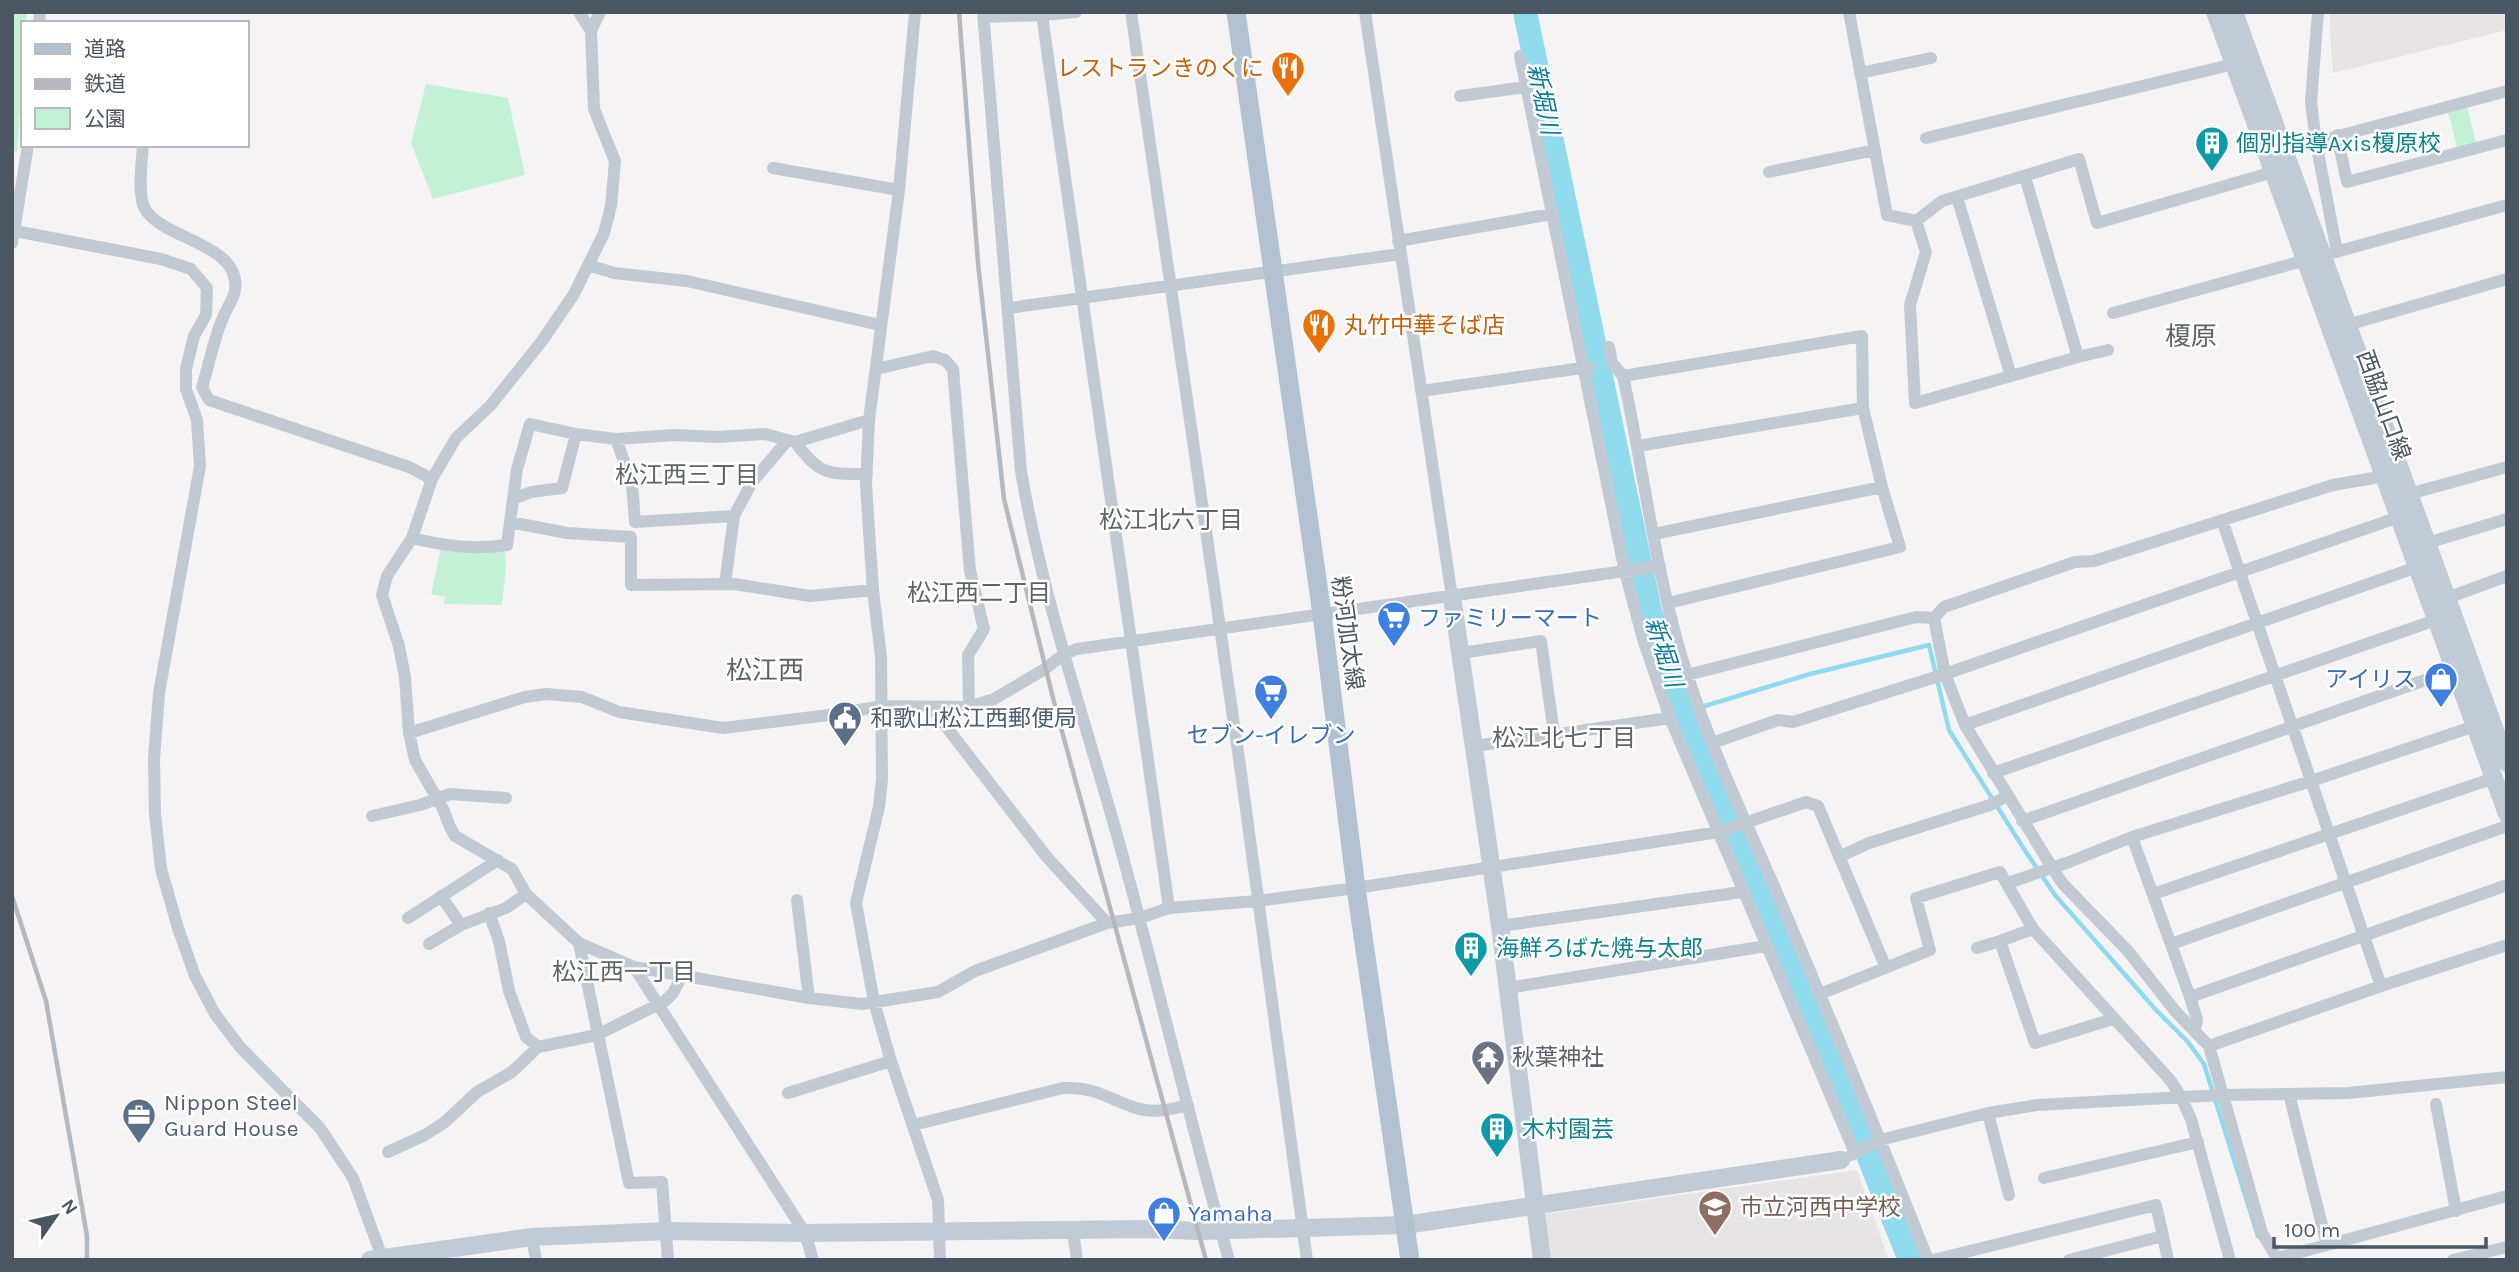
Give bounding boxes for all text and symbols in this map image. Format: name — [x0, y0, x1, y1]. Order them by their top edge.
legend — [21, 21, 248, 147]
text: 道路 — [84, 37, 126, 61]
restaurant icon: レストランきのくに — [1269, 49, 1307, 98]
place label: レストランきのくに — [1057, 55, 1264, 82]
water label: 新堀川 — [1522, 61, 1565, 140]
text: 鉄道 — [84, 72, 126, 96]
text: 公園 — [84, 107, 126, 131]
building icon: 個別指導Axis榎原校 — [2193, 124, 2231, 173]
place label: 個別指導Axis榎原校 — [2236, 130, 2441, 157]
restaurant icon: 丸竹中華そば店 — [1300, 306, 1338, 355]
place label: 丸竹中華そば店 — [1344, 312, 1505, 339]
district label: 榎原 — [2165, 321, 2217, 352]
street label: 西脇山口線 — [2351, 347, 2416, 464]
district label: 松江西三丁目 — [615, 461, 759, 489]
district label: 松江北六丁目 — [1099, 506, 1243, 534]
street label: 粉河加太線 — [1326, 574, 1369, 692]
district label: 松江西二丁目 — [907, 579, 1051, 607]
supermarket icon: ファミリーマート — [1375, 599, 1413, 648]
place label: ファミリーマート — [1418, 605, 1602, 632]
water label: 新堀川 — [1640, 613, 1689, 693]
district label: 松江西 — [726, 655, 804, 686]
shop icon: アイリス — [2422, 660, 2460, 709]
place label: アイリス — [2325, 666, 2416, 693]
supermarket icon: セブン-イレブン — [1252, 672, 1290, 721]
public building icon: 和歌山松江西郵便局 — [826, 699, 864, 748]
place label: 和歌山松江西郵便局 — [870, 705, 1077, 732]
place label: セブン-イレブン — [1186, 722, 1356, 749]
district label: 松江北七丁目 — [1492, 724, 1636, 752]
building icon: 海鮮ろばた焼与太郎 — [1452, 929, 1490, 978]
place label: 海鮮ろばた焼与太郎 — [1496, 935, 1703, 962]
district label: 松江西一丁目 — [552, 958, 696, 986]
temple icon: 秋葉神社 — [1469, 1038, 1507, 1087]
place label: 秋葉神社 — [1512, 1044, 1604, 1071]
place label: Nippon Steel Guard House — [164, 1089, 299, 1142]
office icon: Nippon Steel Guard House — [120, 1096, 158, 1145]
building icon: 木村園芸 — [1478, 1110, 1516, 1159]
place label: 木村園芸 — [1522, 1116, 1614, 1143]
north arrow — [21, 1181, 91, 1251]
school or university icon: 市立河西中学校 — [1696, 1188, 1734, 1237]
shop icon: Yamaha — [1145, 1194, 1183, 1243]
place label: 市立河西中学校 — [1740, 1194, 1901, 1221]
text: N — [56, 1195, 82, 1219]
place label: Yamaha — [1188, 1200, 1273, 1227]
scale bar — [2274, 1206, 2486, 1250]
text: 100 m — [2284, 1218, 2341, 1242]

